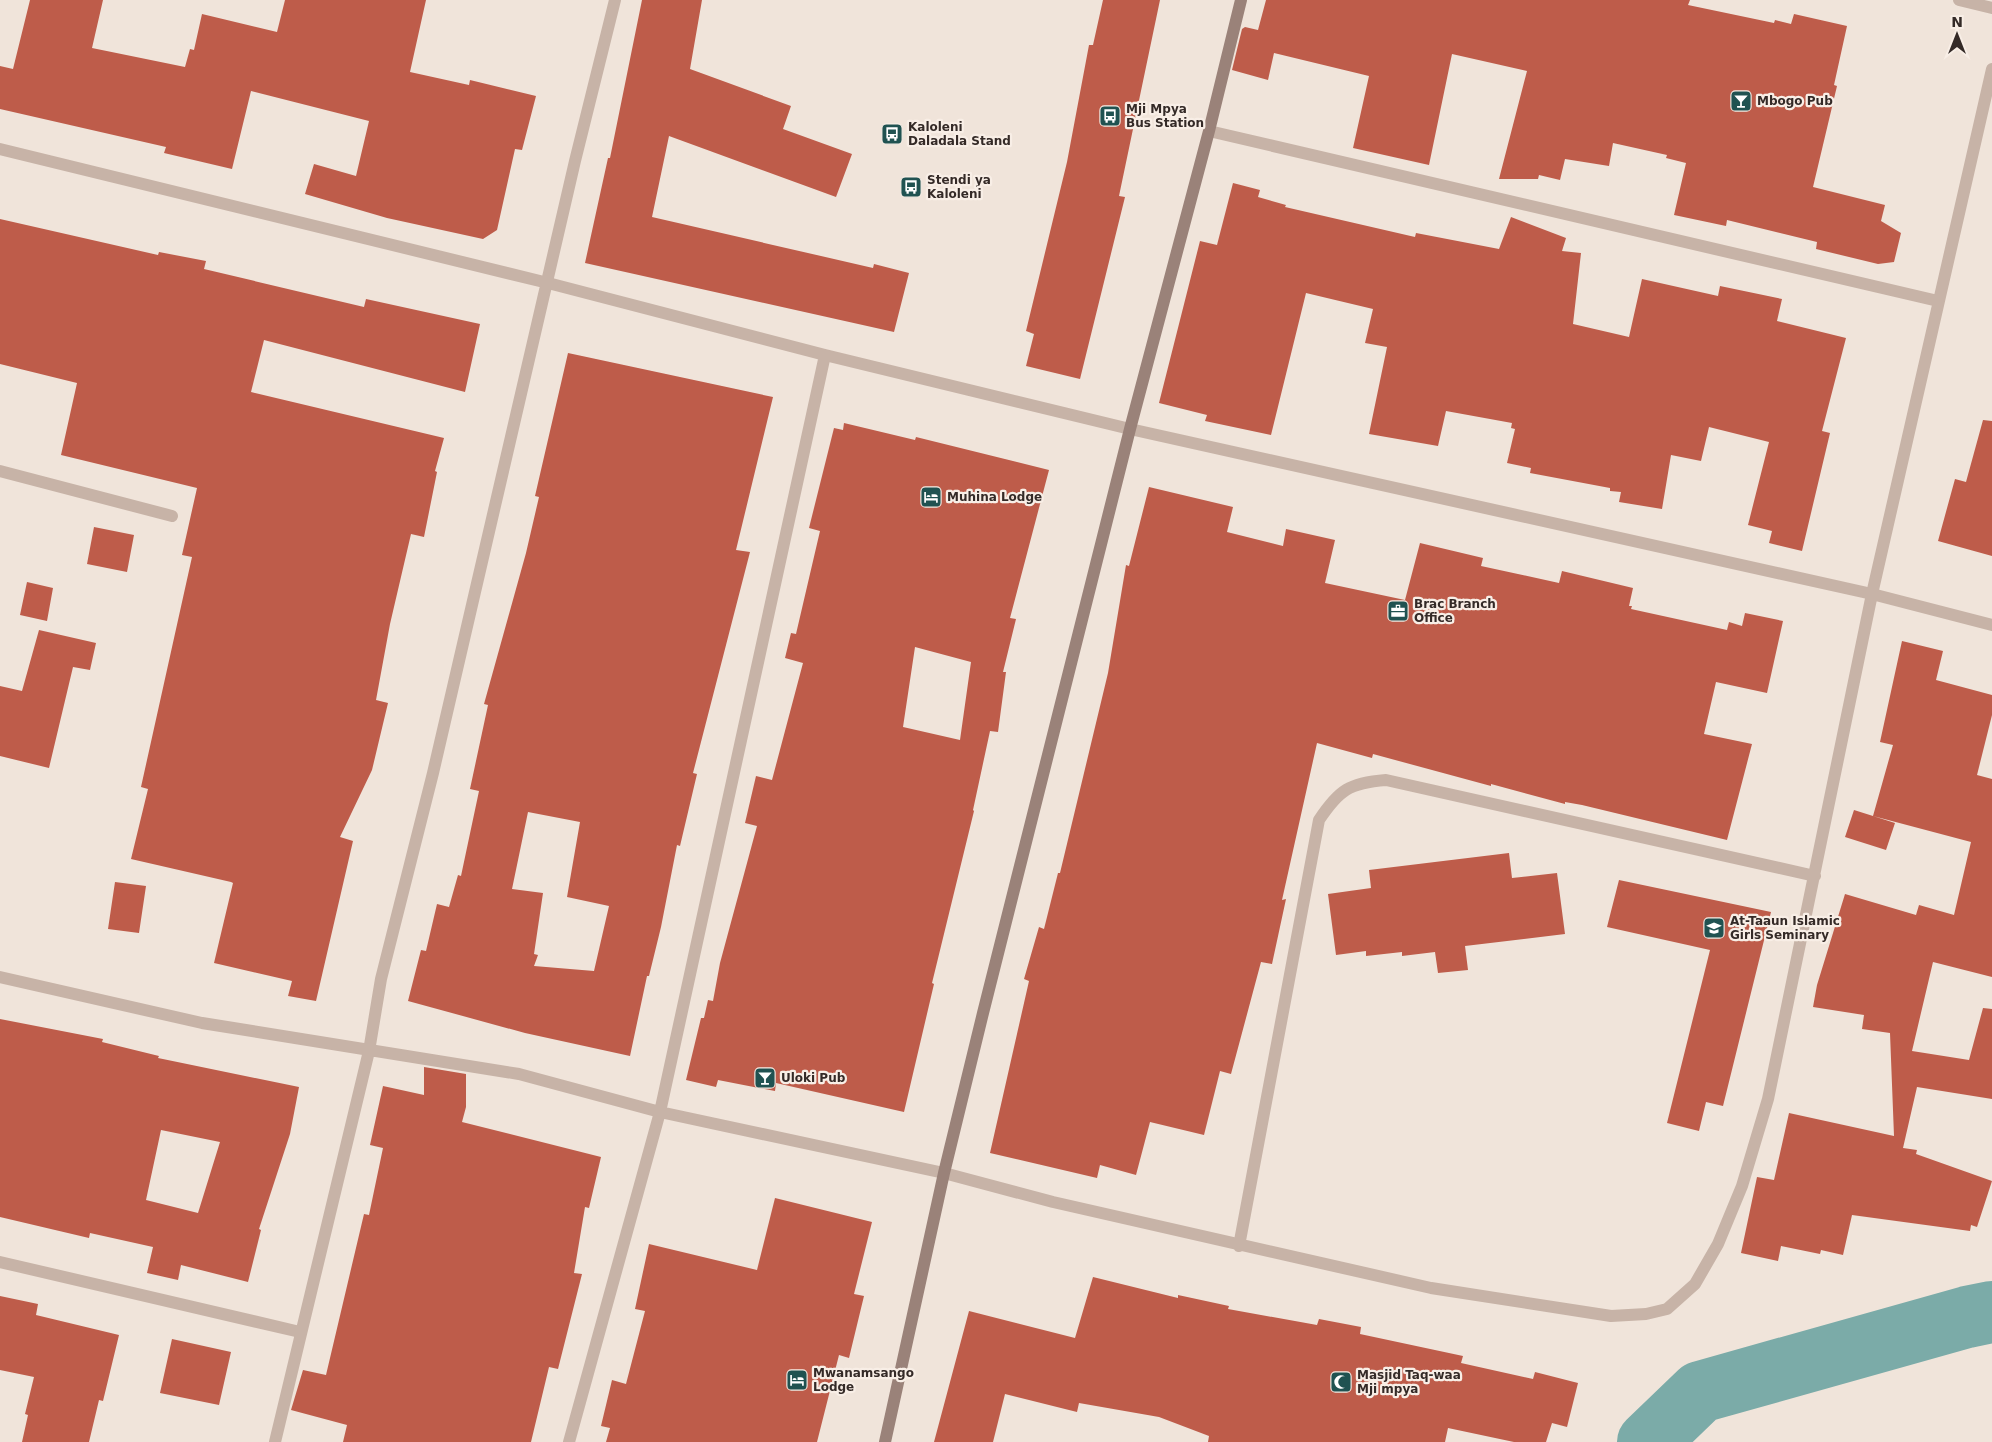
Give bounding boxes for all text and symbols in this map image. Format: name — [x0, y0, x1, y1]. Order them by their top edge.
north arrow — [1932, 10, 1982, 60]
text: N — [1951, 14, 1963, 30]
bar icon: Mbogo Pub — [1729, 89, 1753, 113]
place label: Mbogo Pub — [1757, 94, 1833, 108]
place label: Mji Mpya Bus Station — [1126, 102, 1204, 130]
bus stop icon: Mji Mpya Bus Station — [1098, 104, 1122, 128]
place label: Kaloleni Daladala Stand — [908, 120, 1011, 148]
bus stop icon: Kaloleni Daladala Stand — [880, 122, 904, 146]
place label: Stendi ya Kaloleni — [927, 173, 991, 201]
bus stop icon: Stendi ya Kaloleni — [899, 175, 923, 199]
hotel icon: Muhina Lodge — [919, 485, 943, 509]
place label: Muhina Lodge — [947, 490, 1042, 504]
place label: Brac Branch Office — [1414, 597, 1496, 625]
office icon: Brac Branch Office — [1386, 599, 1410, 623]
place label: At-Taaun Islamic Girls Seminary — [1730, 914, 1840, 942]
school or university icon: At-Taaun Islamic Girls Seminary — [1702, 916, 1726, 940]
bar icon: Uloki Pub — [753, 1066, 777, 1090]
place label: Uloki Pub — [781, 1071, 846, 1085]
place label: Mwanamsango Lodge — [813, 1366, 914, 1394]
hotel icon: Mwanamsango Lodge — [785, 1368, 809, 1392]
place label: Masjid Taq-waa Mji mpya — [1357, 1368, 1461, 1396]
mosque icon: Masjid Taq-waa Mji mpya — [1329, 1370, 1353, 1394]

